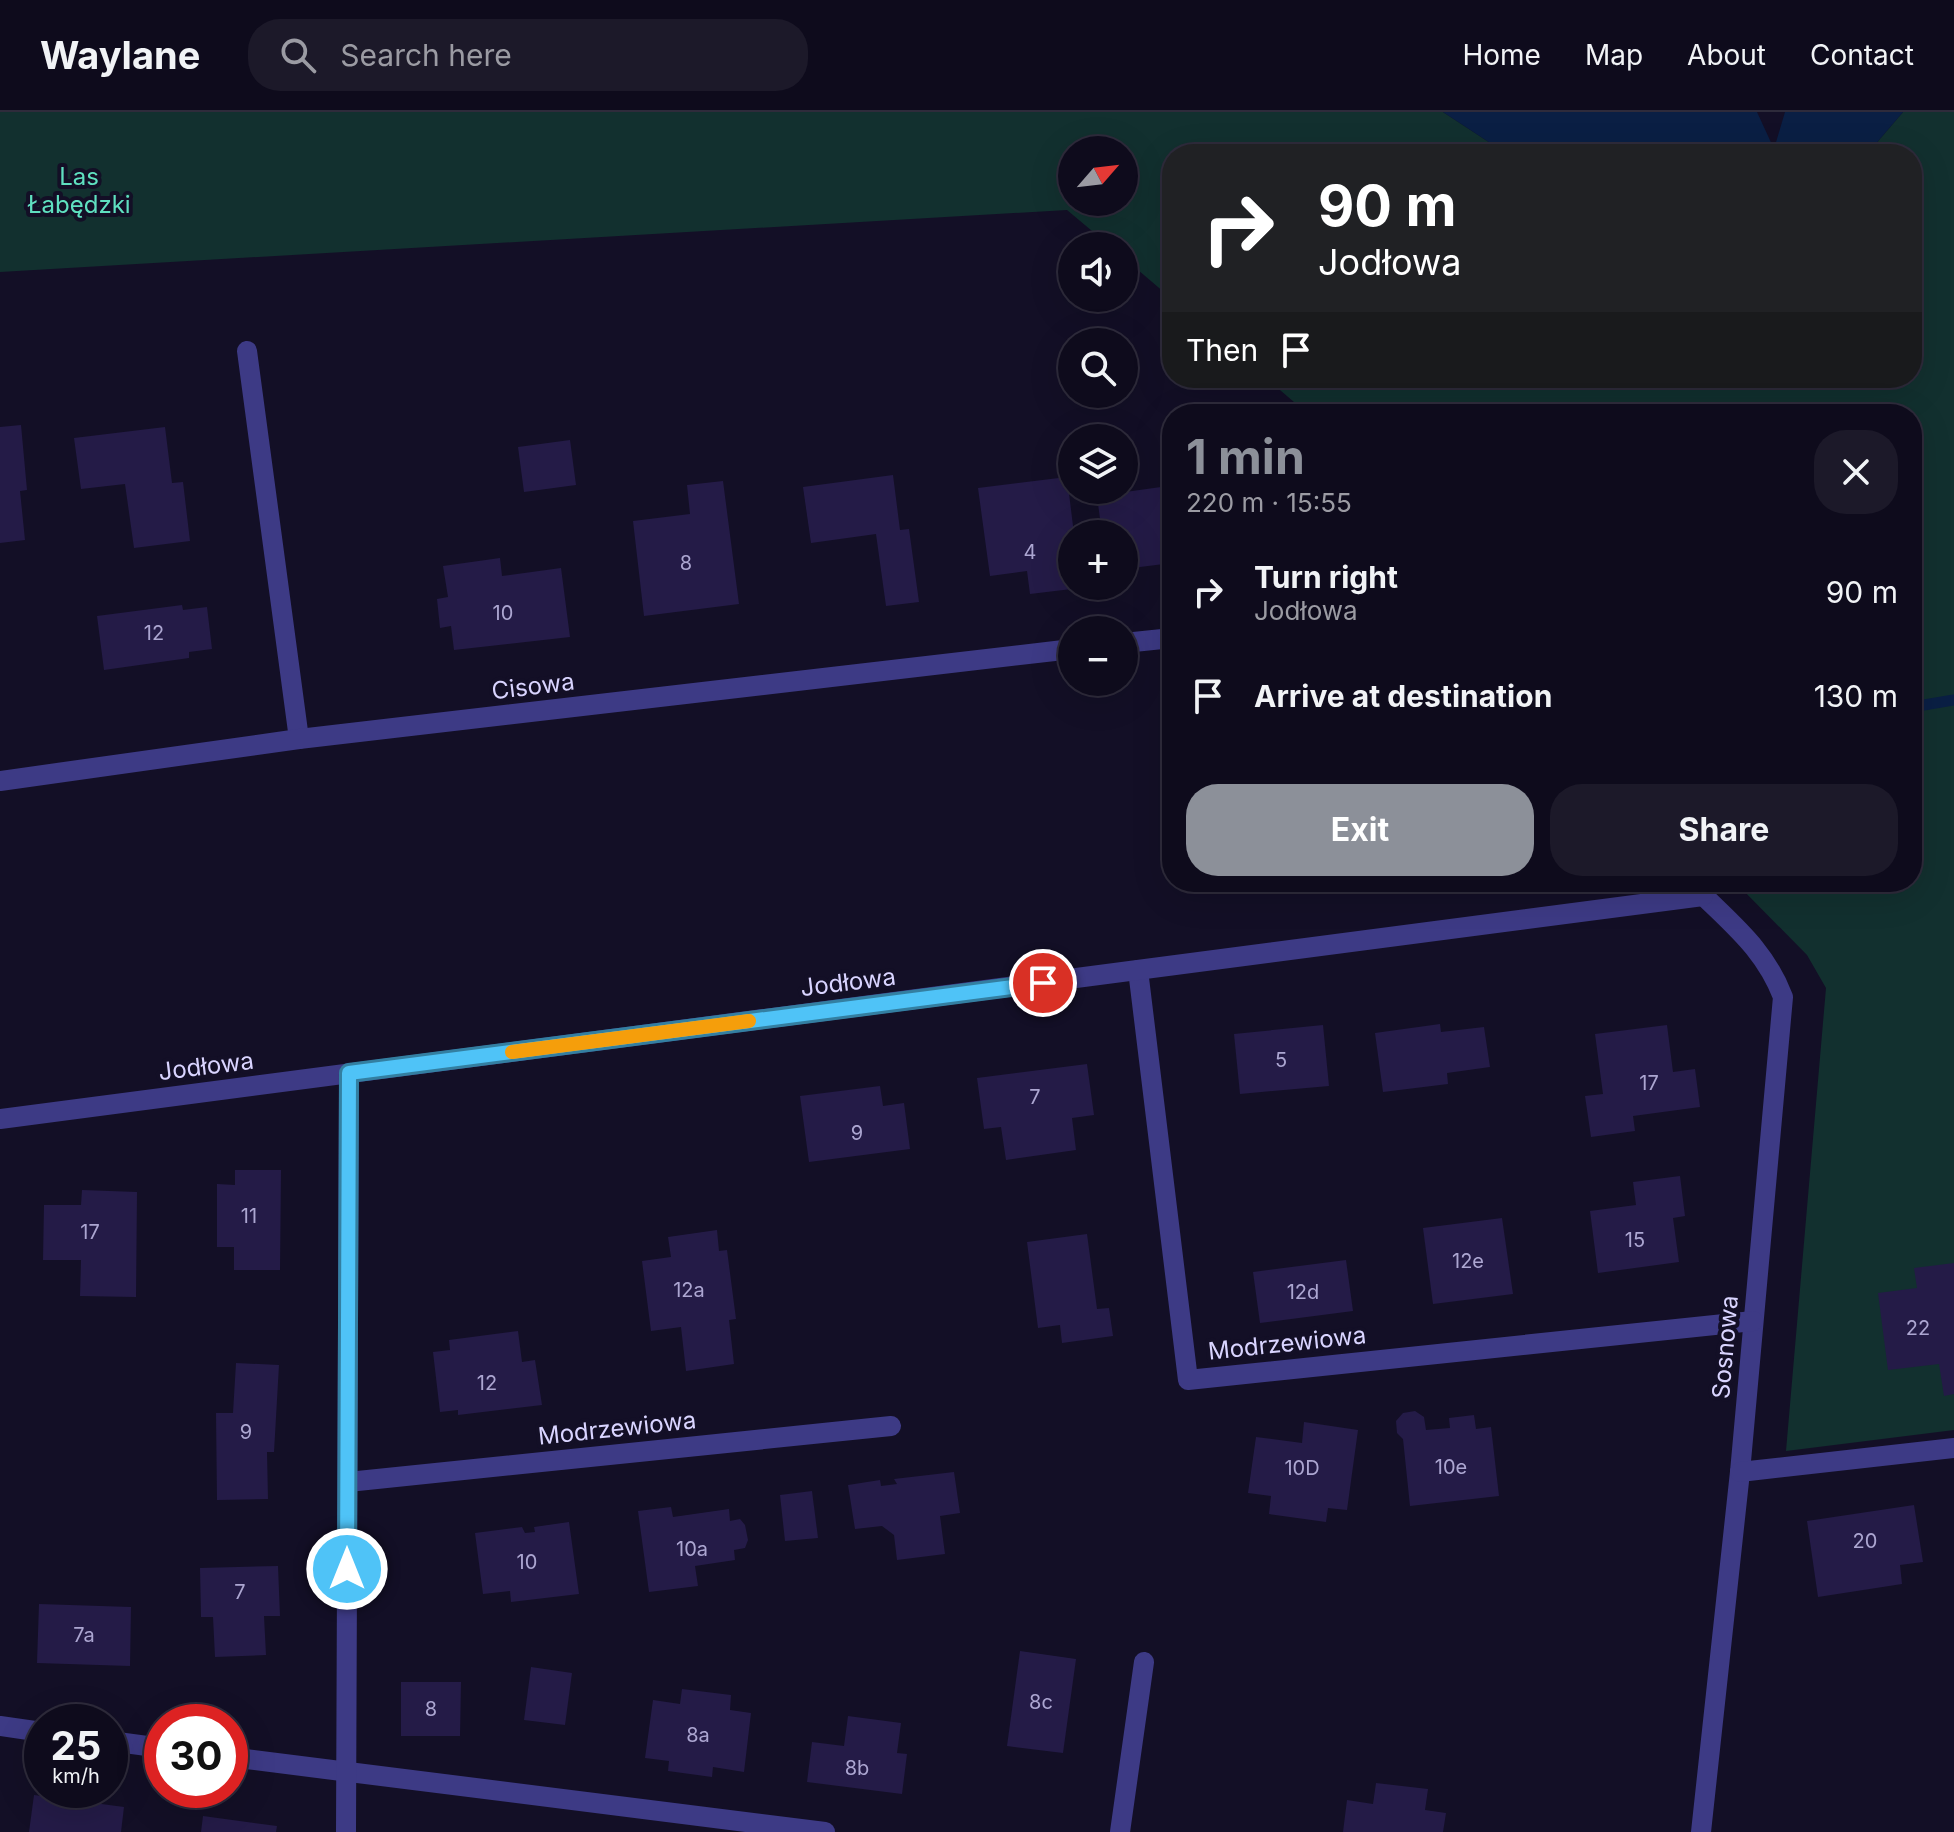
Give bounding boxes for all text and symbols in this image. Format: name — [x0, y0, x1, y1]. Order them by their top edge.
search box — [248, 19, 808, 91]
text: Waylane — [40, 32, 200, 78]
icon: search — [276, 33, 320, 77]
text: Search here — [340, 37, 512, 73]
text: Home — [1462, 38, 1541, 72]
text: Map — [1585, 38, 1643, 72]
text: About — [1687, 38, 1766, 72]
text: Contact — [1810, 38, 1914, 72]
north arrow — [1058, 136, 1138, 216]
map controls — [1058, 136, 1138, 696]
park label: Las Łabędzki — [27, 162, 131, 219]
text: 90 m — [1318, 172, 1457, 240]
icon: right — [1186, 176, 1290, 280]
button: sound — [1058, 232, 1138, 312]
text: Jodłowa — [1318, 240, 1462, 284]
button: search — [1058, 328, 1138, 408]
icon: arrive — [1274, 328, 1318, 372]
text: Then — [1186, 332, 1258, 368]
button: layers — [1058, 424, 1138, 504]
text: 1 min — [1186, 427, 1305, 486]
button: close — [1814, 430, 1898, 514]
text: 220 m · 15:55 — [1186, 487, 1352, 518]
button: + — [1058, 520, 1138, 600]
house number: 4 — [1024, 540, 1036, 564]
house number: 8 — [680, 551, 692, 575]
text: Turn right — [1254, 559, 1398, 595]
icon: right — [1186, 570, 1230, 614]
text: 90 m — [1826, 574, 1898, 610]
text: Jodłowa — [1254, 595, 1358, 626]
house number: 10 — [493, 601, 513, 625]
button: − — [1058, 616, 1138, 696]
house number: 12 — [144, 621, 164, 645]
street label: Cisowa — [490, 667, 576, 705]
icon: arrive — [1186, 674, 1230, 718]
text: Arrive at destination — [1254, 678, 1552, 714]
text: 130 m — [1814, 678, 1898, 714]
button: Exit — [1186, 784, 1534, 876]
button: Share — [1550, 784, 1898, 876]
pin — [1009, 949, 1077, 1017]
icon: arrive — [1021, 961, 1065, 1005]
street label: Jodłowa — [799, 962, 897, 1002]
street label: Jodłowa — [157, 1046, 255, 1086]
house number: 5 — [1275, 1048, 1287, 1072]
house number: 17 — [1639, 1071, 1659, 1095]
house number: 7 — [1029, 1085, 1041, 1109]
house number: 9 — [851, 1121, 863, 1145]
house number: 11 — [241, 1204, 257, 1228]
house number: 17 — [80, 1220, 100, 1244]
house number: 15 — [1625, 1228, 1645, 1252]
house number: 12e — [1452, 1249, 1484, 1273]
house number: 12a — [673, 1278, 705, 1302]
house number: 12d — [1287, 1280, 1319, 1304]
street label: Sosnowa — [1706, 1294, 1744, 1400]
house number: 22 — [1906, 1316, 1930, 1340]
street label: Modrzewiowa — [1207, 1320, 1367, 1366]
house number: 12 — [477, 1371, 497, 1395]
street label: Modrzewiowa — [537, 1405, 697, 1451]
house number: 9 — [240, 1420, 252, 1444]
house number: 10e — [1435, 1455, 1467, 1479]
house number: 10D — [1284, 1456, 1320, 1480]
position arrow — [305, 1527, 389, 1611]
house number: 20 — [1853, 1529, 1877, 1553]
house number: 10a — [676, 1537, 708, 1561]
house number: 10 — [517, 1550, 537, 1574]
house number: 7 — [234, 1580, 246, 1604]
house number: 7a — [73, 1623, 95, 1647]
house number: 8c — [1029, 1690, 1053, 1714]
house number: 8 — [425, 1697, 437, 1721]
speed limit sign: 30 — [144, 1704, 248, 1808]
text: 25 — [51, 1721, 101, 1770]
house number: 8a — [686, 1723, 710, 1747]
house number: 8b — [845, 1756, 869, 1780]
text: km/h — [52, 1764, 100, 1788]

